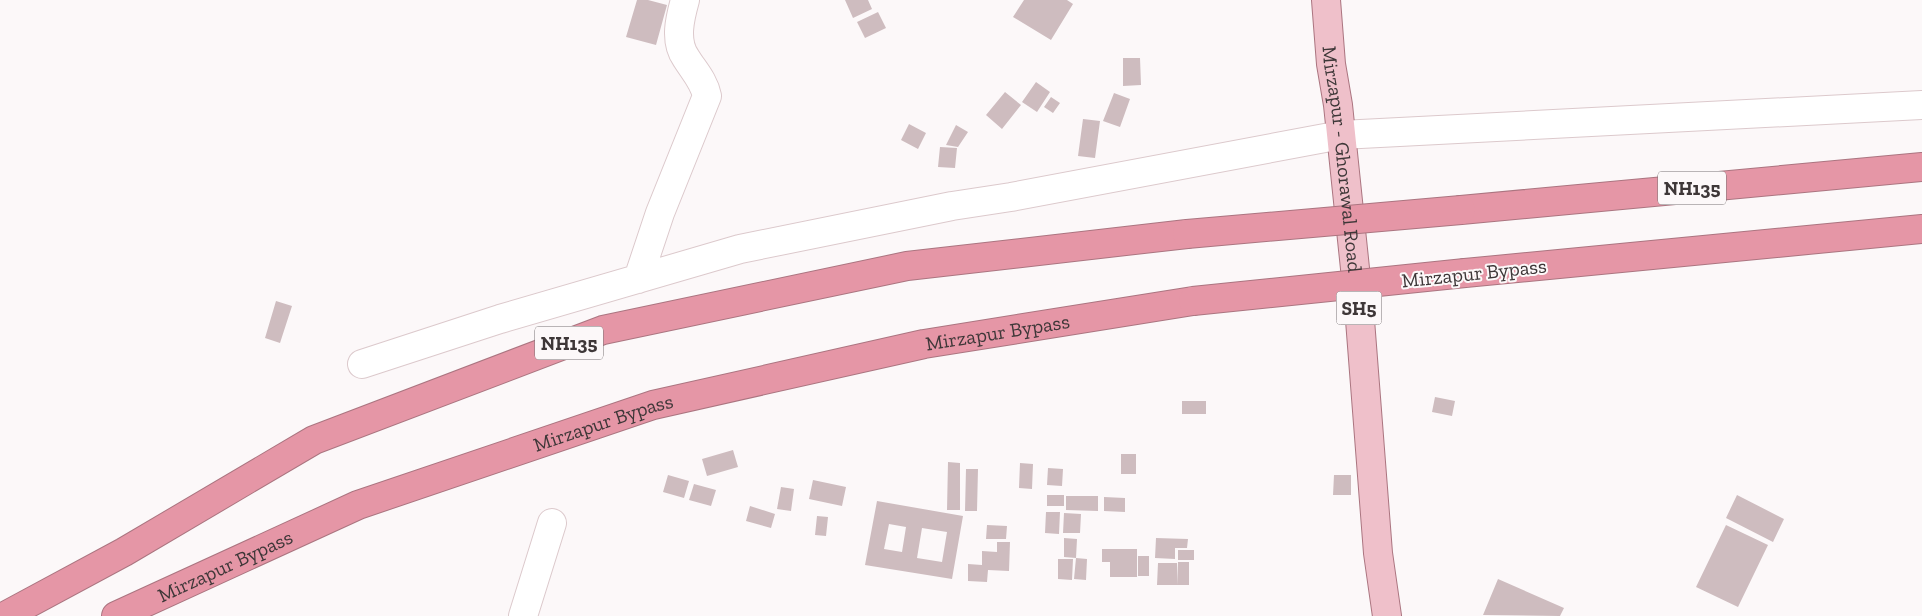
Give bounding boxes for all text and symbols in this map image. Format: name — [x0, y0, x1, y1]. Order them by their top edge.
street label: Mirzapur - Ghorawal Road — [1318, 45, 1367, 274]
road number: NH135 — [1658, 172, 1726, 204]
street label: Mirzapur Bypass — [1400, 253, 1548, 293]
road number: SH5 — [1336, 292, 1382, 324]
street label: Mirzapur Bypass — [924, 309, 1071, 356]
road number: NH135 — [535, 326, 603, 359]
street label: Mirzapur Bypass — [530, 389, 675, 457]
street label: Mirzapur Bypass — [154, 525, 296, 607]

